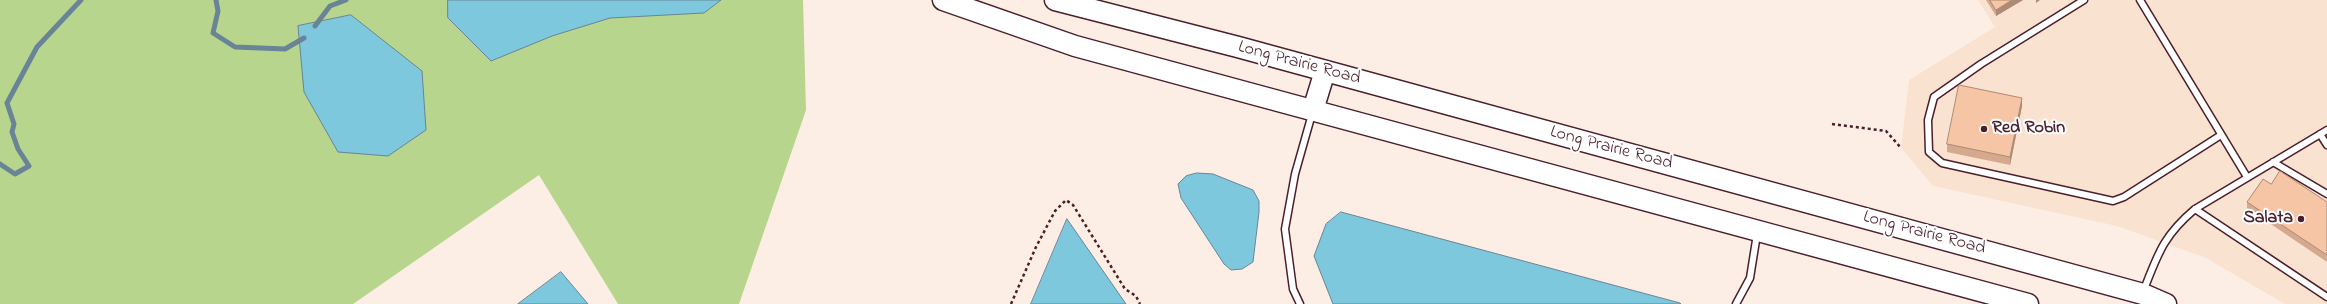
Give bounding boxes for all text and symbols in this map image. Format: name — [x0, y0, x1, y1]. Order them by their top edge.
street label: Long Prairie Road — [1235, 37, 1363, 91]
place label: Red Robin — [1992, 118, 2065, 140]
street label: Long Prairie Road — [1547, 122, 1675, 176]
marker: Red Robin — [1979, 124, 1989, 134]
street label: Long Prairie Road — [1860, 207, 1988, 261]
place label: Salata — [2243, 208, 2293, 230]
marker: Salata — [2296, 214, 2306, 224]

